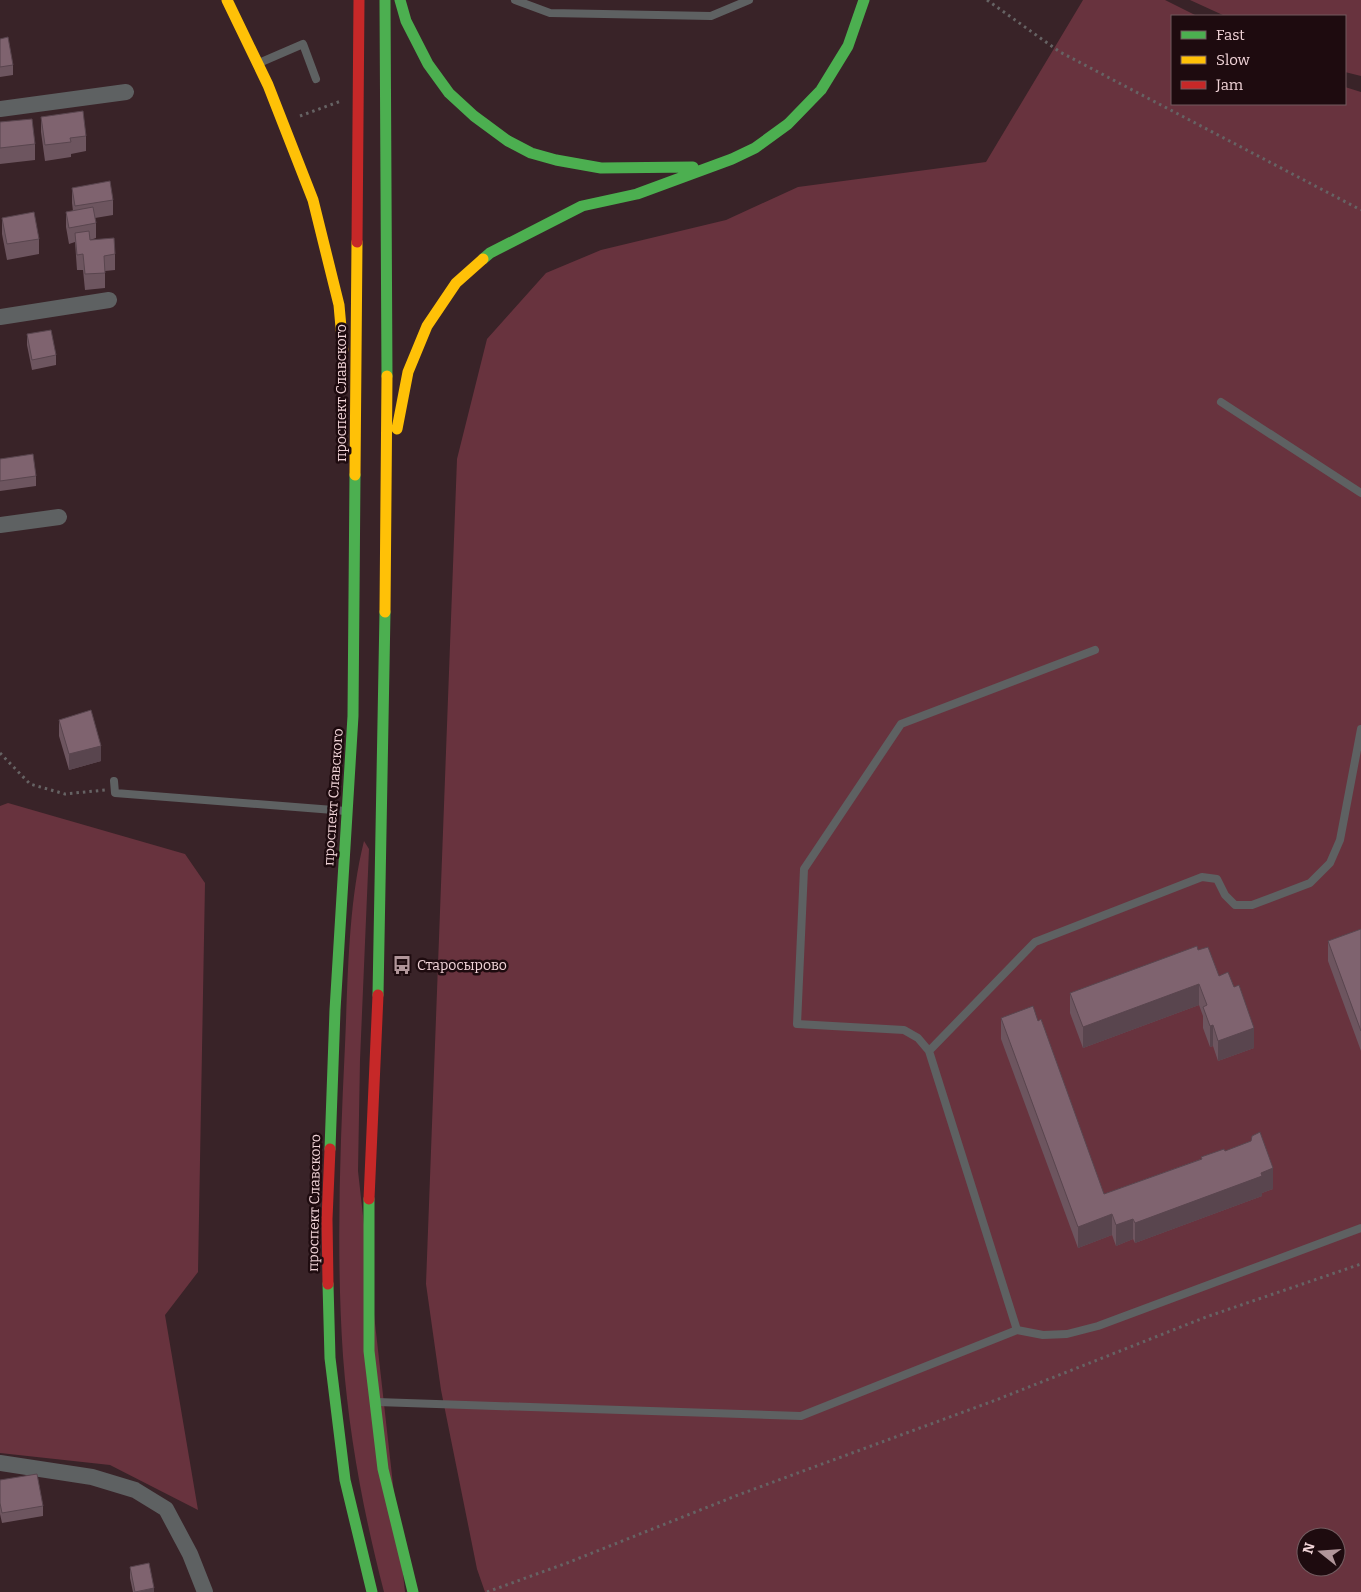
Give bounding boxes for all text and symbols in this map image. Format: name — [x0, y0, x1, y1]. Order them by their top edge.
legend — [1171, 15, 1346, 105]
text: Fast — [1216, 26, 1245, 44]
text: Slow — [1216, 51, 1251, 69]
text: Jam — [1215, 76, 1244, 94]
street label: проспект Славского — [333, 324, 350, 462]
street label: проспект Славского — [320, 728, 347, 866]
bus stop icon: Старосырово — [391, 954, 413, 976]
place label: Старосырово — [417, 957, 507, 974]
street label: проспект Славского — [305, 1134, 324, 1272]
north arrow — [1296, 1527, 1346, 1577]
text: N — [1299, 1541, 1319, 1556]

